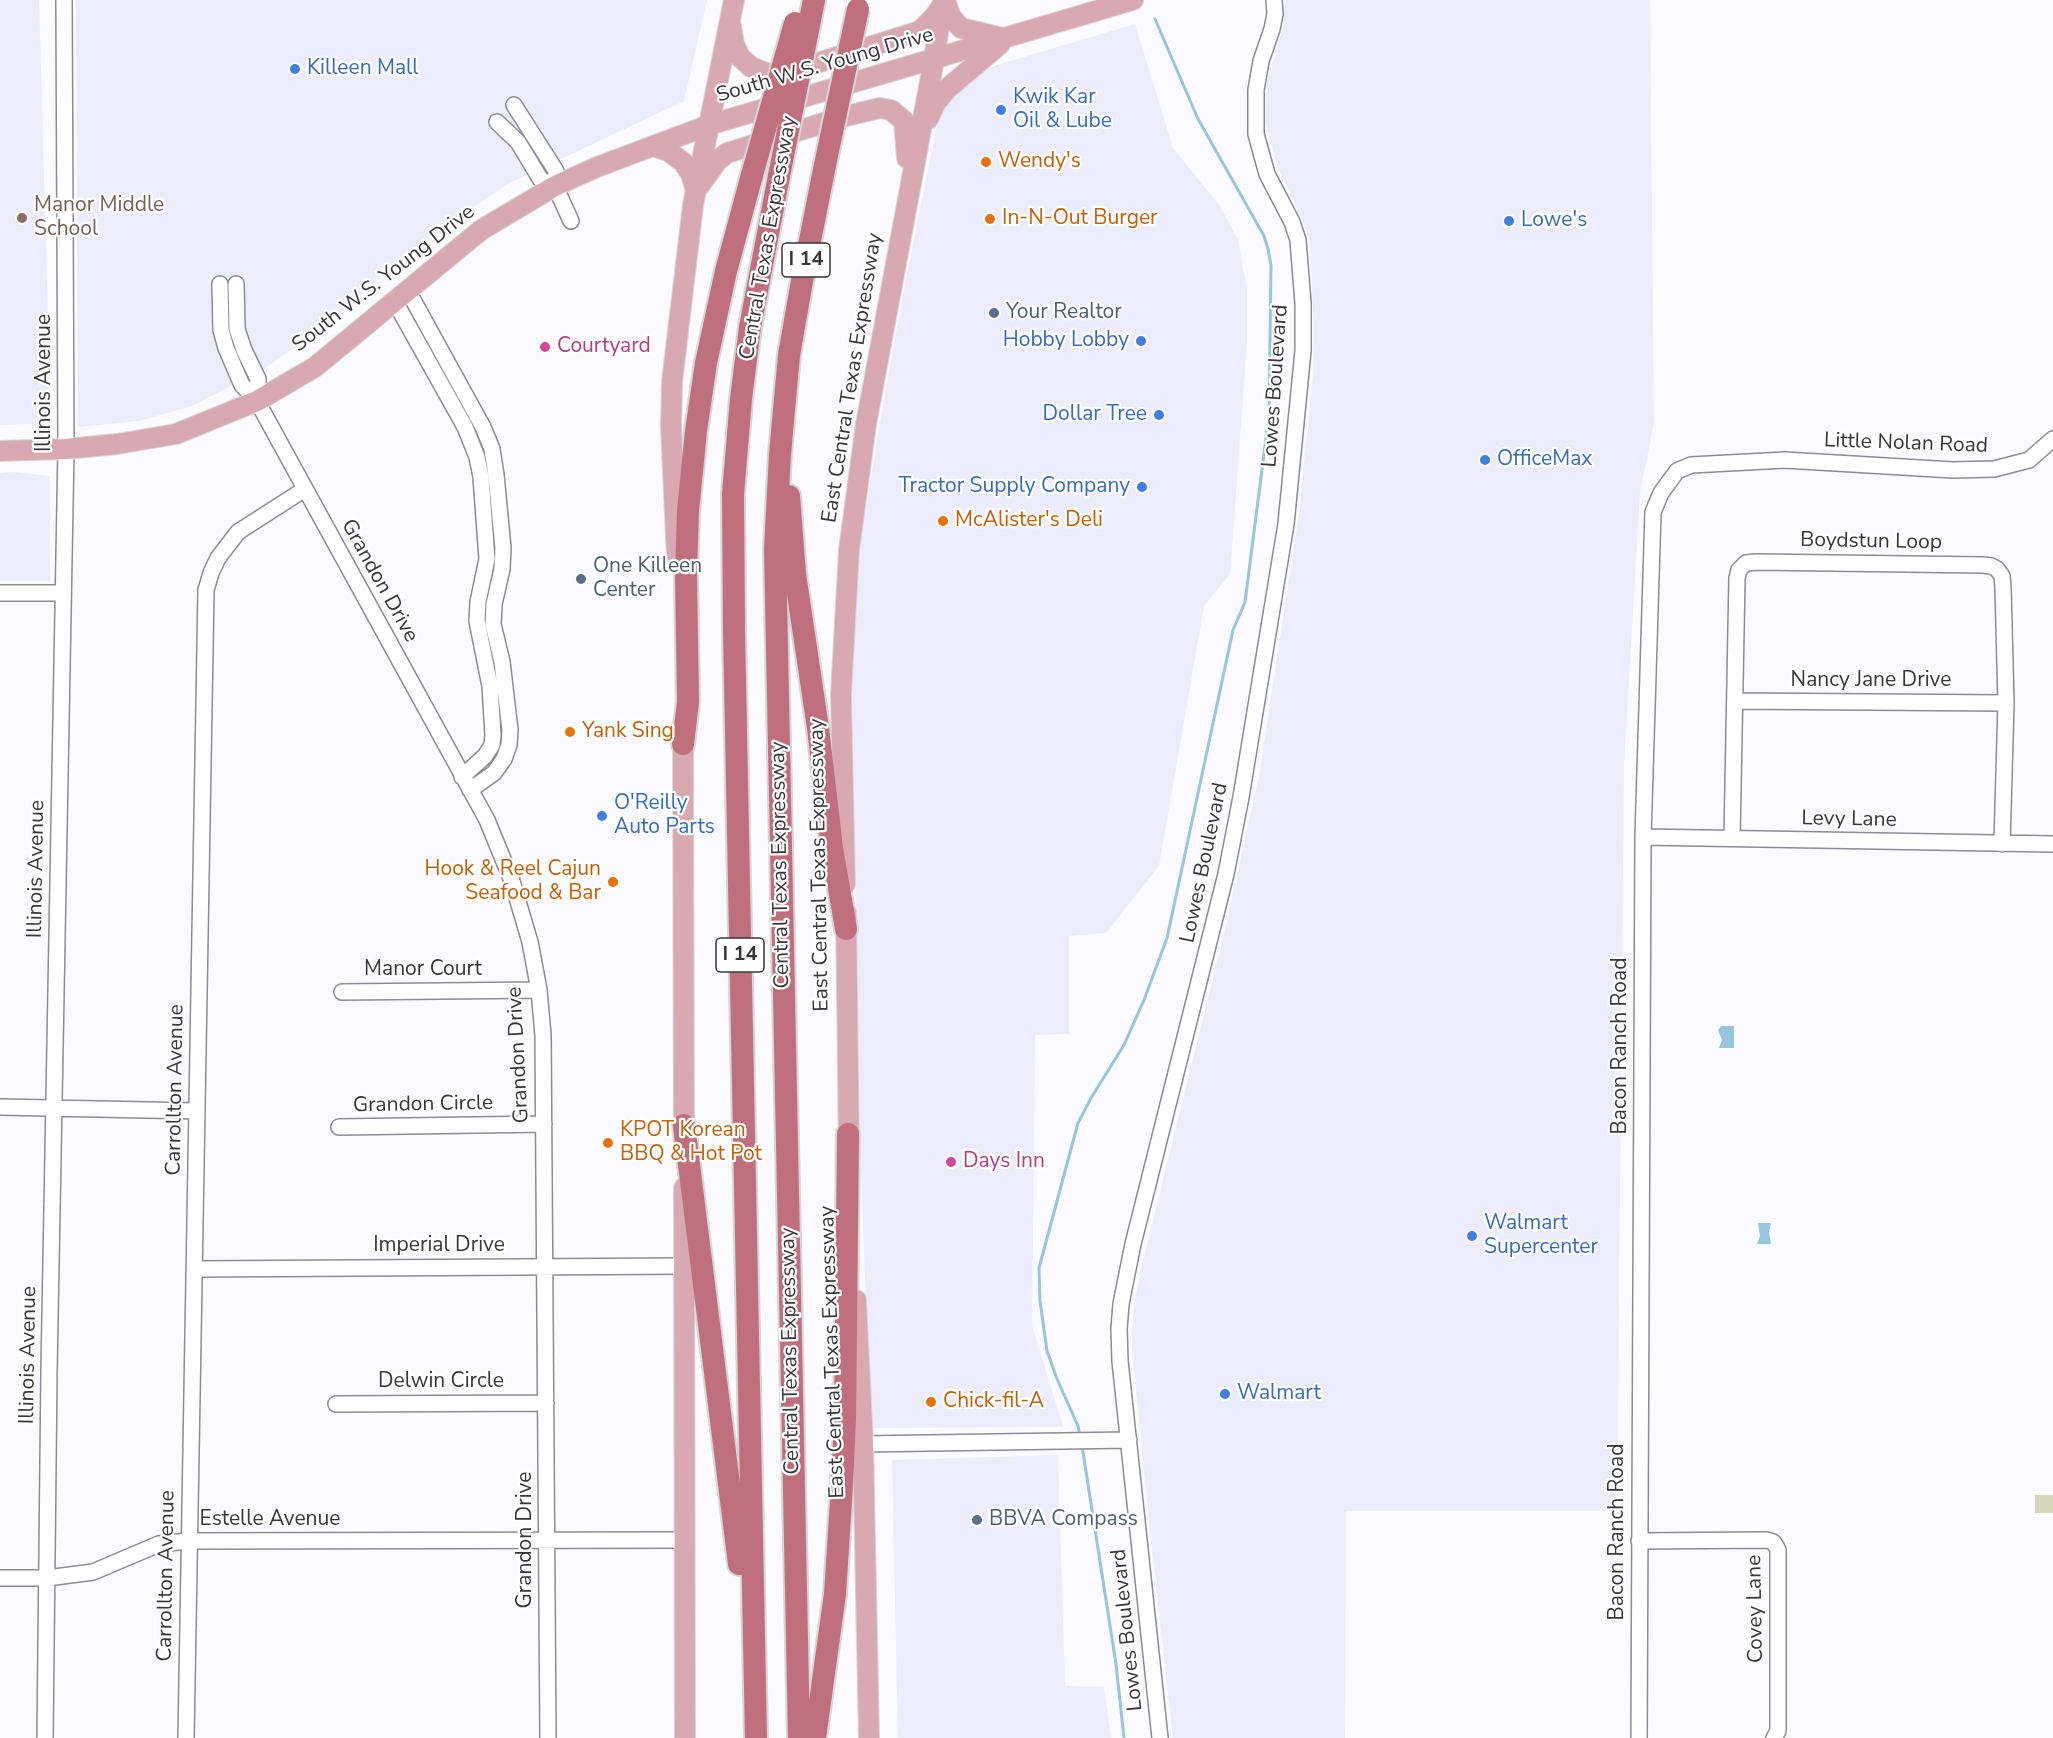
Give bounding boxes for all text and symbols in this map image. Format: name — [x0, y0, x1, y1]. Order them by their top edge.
street label: South W.S. Young Drive — [714, 23, 936, 109]
place label: Killeen Mall — [307, 56, 419, 82]
marker: Killeen Mall — [288, 62, 302, 76]
place label: Kwik Kar Oil & Lube — [1013, 85, 1112, 135]
marker: Kwik Kar Oil & Lube — [994, 103, 1008, 117]
street label: Central Texas Expressway — [735, 114, 803, 362]
place label: Wendy's — [998, 149, 1081, 175]
marker: Wendy's — [979, 155, 993, 169]
place label: Manor Middle School — [34, 193, 164, 243]
street label: South W.S. Young Drive — [288, 200, 480, 358]
place label: In-N-Out Burger — [1002, 206, 1158, 232]
place label: Lowe's — [1521, 208, 1587, 234]
marker: Manor Middle School — [15, 211, 29, 225]
marker: In-N-Out Burger — [983, 212, 997, 226]
marker: Lowe's — [1502, 214, 1516, 228]
street label: East Central Texas Expressway — [818, 231, 888, 525]
road number: I 14 — [782, 243, 830, 277]
place label: Your Realtor — [1006, 300, 1122, 326]
street label: Lowes Boulevard — [1258, 304, 1294, 468]
marker: Your Realtor — [987, 306, 1001, 320]
street label: Illinois Avenue — [32, 314, 58, 452]
place label: Hobby Lobby — [1003, 328, 1129, 354]
place label: Courtyard — [557, 334, 651, 360]
marker: Hobby Lobby — [1134, 334, 1148, 348]
marker: Courtyard — [538, 340, 552, 354]
place label: Dollar Tree — [1043, 402, 1147, 428]
marker: Dollar Tree — [1152, 408, 1166, 422]
street label: Little Nolan Road — [1824, 429, 1988, 459]
place label: OfficeMax — [1497, 447, 1592, 473]
marker: OfficeMax — [1478, 453, 1492, 467]
place label: Tractor Supply Company — [898, 474, 1130, 500]
marker: Tractor Supply Company — [1135, 480, 1149, 494]
place label: McAlister's Deli — [955, 508, 1103, 534]
marker: McAlister's Deli — [936, 514, 950, 528]
street label: Grandon Drive — [335, 515, 423, 647]
street label: Boydstun Loop — [1800, 528, 1942, 556]
place label: One Killeen Center — [593, 554, 702, 604]
marker: One Killeen Center — [574, 572, 588, 586]
street label: Nancy Jane Drive — [1791, 668, 1951, 694]
street label: East Central Texas Expressway — [805, 718, 835, 1012]
place label: Yank Sing — [582, 719, 674, 745]
marker: Yank Sing — [563, 725, 577, 739]
street label: Central Texas Expressway — [766, 741, 796, 989]
street label: Lowes Boulevard — [1176, 781, 1234, 945]
place label: O'Reilly Auto Parts — [614, 791, 715, 841]
street label: Illinois Avenue — [23, 800, 51, 938]
street label: Levy Lane — [1801, 807, 1897, 833]
marker: O'Reilly Auto Parts — [595, 809, 609, 823]
place label: Hook & Reel Cajun Seafood & Bar — [424, 857, 601, 907]
marker: Hook & Reel Cajun Seafood & Bar — [606, 875, 620, 889]
road number: I 14 — [716, 938, 764, 972]
street label: Manor Court — [364, 957, 482, 983]
street label: Bacon Ranch Road — [1608, 958, 1634, 1134]
street label: Grandon Drive — [503, 986, 535, 1124]
street label: Carrollton Avenue — [162, 1004, 190, 1176]
street label: Grandon Circle — [353, 1091, 493, 1119]
place label: KPOT Korean BBQ & Hot Pot — [620, 1118, 762, 1168]
marker: KPOT Korean BBQ & Hot Pot — [601, 1136, 615, 1150]
place label: Days Inn — [963, 1149, 1045, 1175]
marker: Days Inn — [944, 1155, 958, 1169]
street label: East Central Texas Expressway — [815, 1205, 851, 1499]
place label: Walmart Supercenter — [1484, 1211, 1598, 1261]
street label: Central Texas Expressway — [776, 1227, 806, 1475]
marker: Walmart Supercenter — [1465, 1229, 1479, 1243]
street label: Imperial Drive — [373, 1233, 505, 1259]
street label: Illinois Avenue — [15, 1286, 43, 1424]
street label: Delwin Circle — [378, 1369, 504, 1395]
place label: Walmart — [1237, 1381, 1321, 1407]
marker: Walmart — [1218, 1387, 1232, 1401]
place label: Chick-fil-A — [943, 1389, 1044, 1415]
marker: Chick-fil-A — [924, 1395, 938, 1409]
street label: Bacon Ranch Road — [1605, 1444, 1631, 1620]
street label: Grandon Drive — [513, 1472, 539, 1608]
street label: Carrollton Avenue — [153, 1490, 181, 1662]
street label: Estelle Avenue — [200, 1507, 340, 1533]
place label: BBVA Compass — [989, 1507, 1138, 1533]
marker: BBVA Compass — [970, 1513, 984, 1527]
street label: Lowes Boulevard — [1107, 1548, 1149, 1712]
street label: Covey Lane — [1742, 1555, 1770, 1663]

